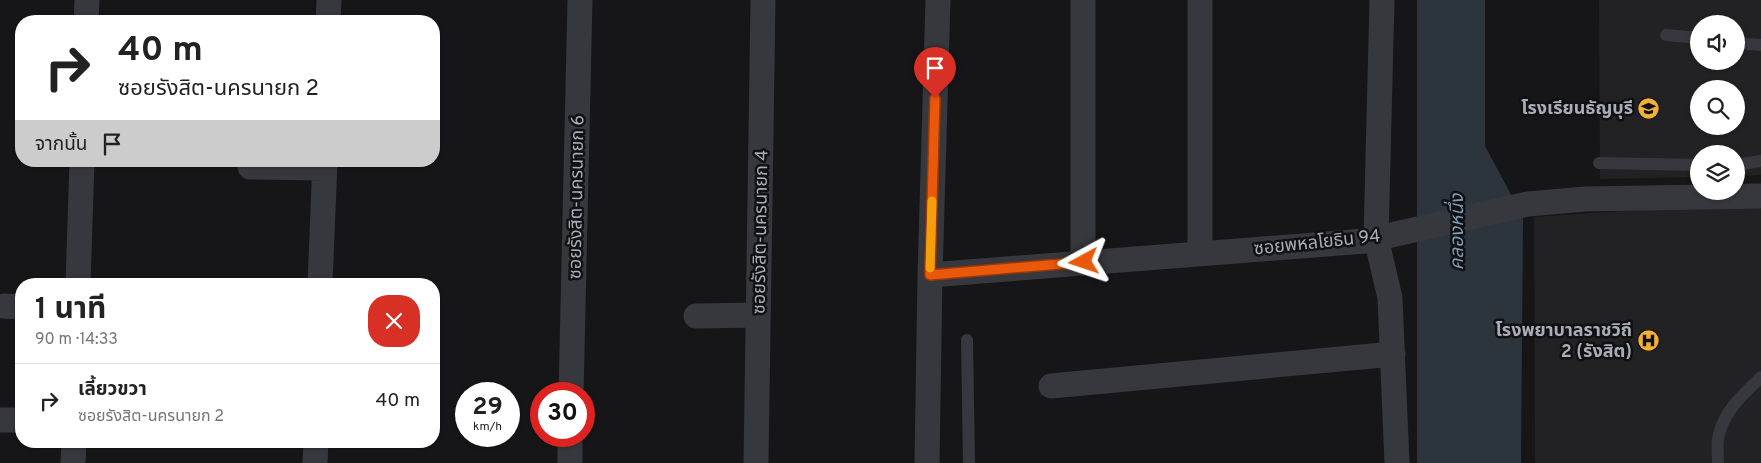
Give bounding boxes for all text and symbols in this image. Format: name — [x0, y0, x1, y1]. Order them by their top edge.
map controls — [1690, 15, 1745, 200]
button: sound — [1690, 15, 1745, 70]
text: 40 m — [118, 29, 203, 73]
icon: right — [35, 35, 100, 100]
pin — [914, 47, 956, 98]
icon: arrive — [921, 54, 949, 82]
text: ซอยรังสิต-นครนายก 2 — [118, 76, 319, 103]
button: search — [1690, 80, 1745, 135]
school or university icon: โรงเรียนธัญบุรี — [1637, 96, 1661, 120]
place label: โรงเรียนธัญบุรี — [1521, 98, 1633, 121]
street label: ซอยรังสิต-นครนายก 6 — [565, 115, 590, 279]
icon: arrive — [98, 130, 126, 158]
text: จากนั้น — [35, 133, 88, 157]
button: layers — [1690, 145, 1745, 200]
street label: ซอยรังสิต-นครนายก 4 — [749, 150, 774, 314]
water label: คลองหนึ่ง — [1443, 193, 1470, 270]
street label: ซอยพหลโยธิน 94 — [1253, 225, 1382, 262]
position arrow — [1057, 235, 1109, 287]
text: 1 นาที — [35, 292, 106, 329]
button: close — [368, 295, 420, 347]
place label: โรงพยาบาลราชวิถี 2 (รังสิต) — [1496, 320, 1632, 364]
hospital icon: โรงพยาบาลราชวิถี 2 (รังสิต) — [1636, 328, 1660, 352]
text: 90 m · 14:33 — [35, 330, 118, 350]
text: เลี้ยวขวา — [78, 378, 147, 402]
speed limit sign: 30 — [530, 382, 595, 447]
icon: right — [35, 387, 63, 415]
text: 40 m — [375, 389, 420, 413]
text: 29 — [472, 392, 503, 424]
text: ซอยรังสิต-นครนายก 2 — [78, 407, 224, 427]
text: km/h — [473, 419, 502, 435]

